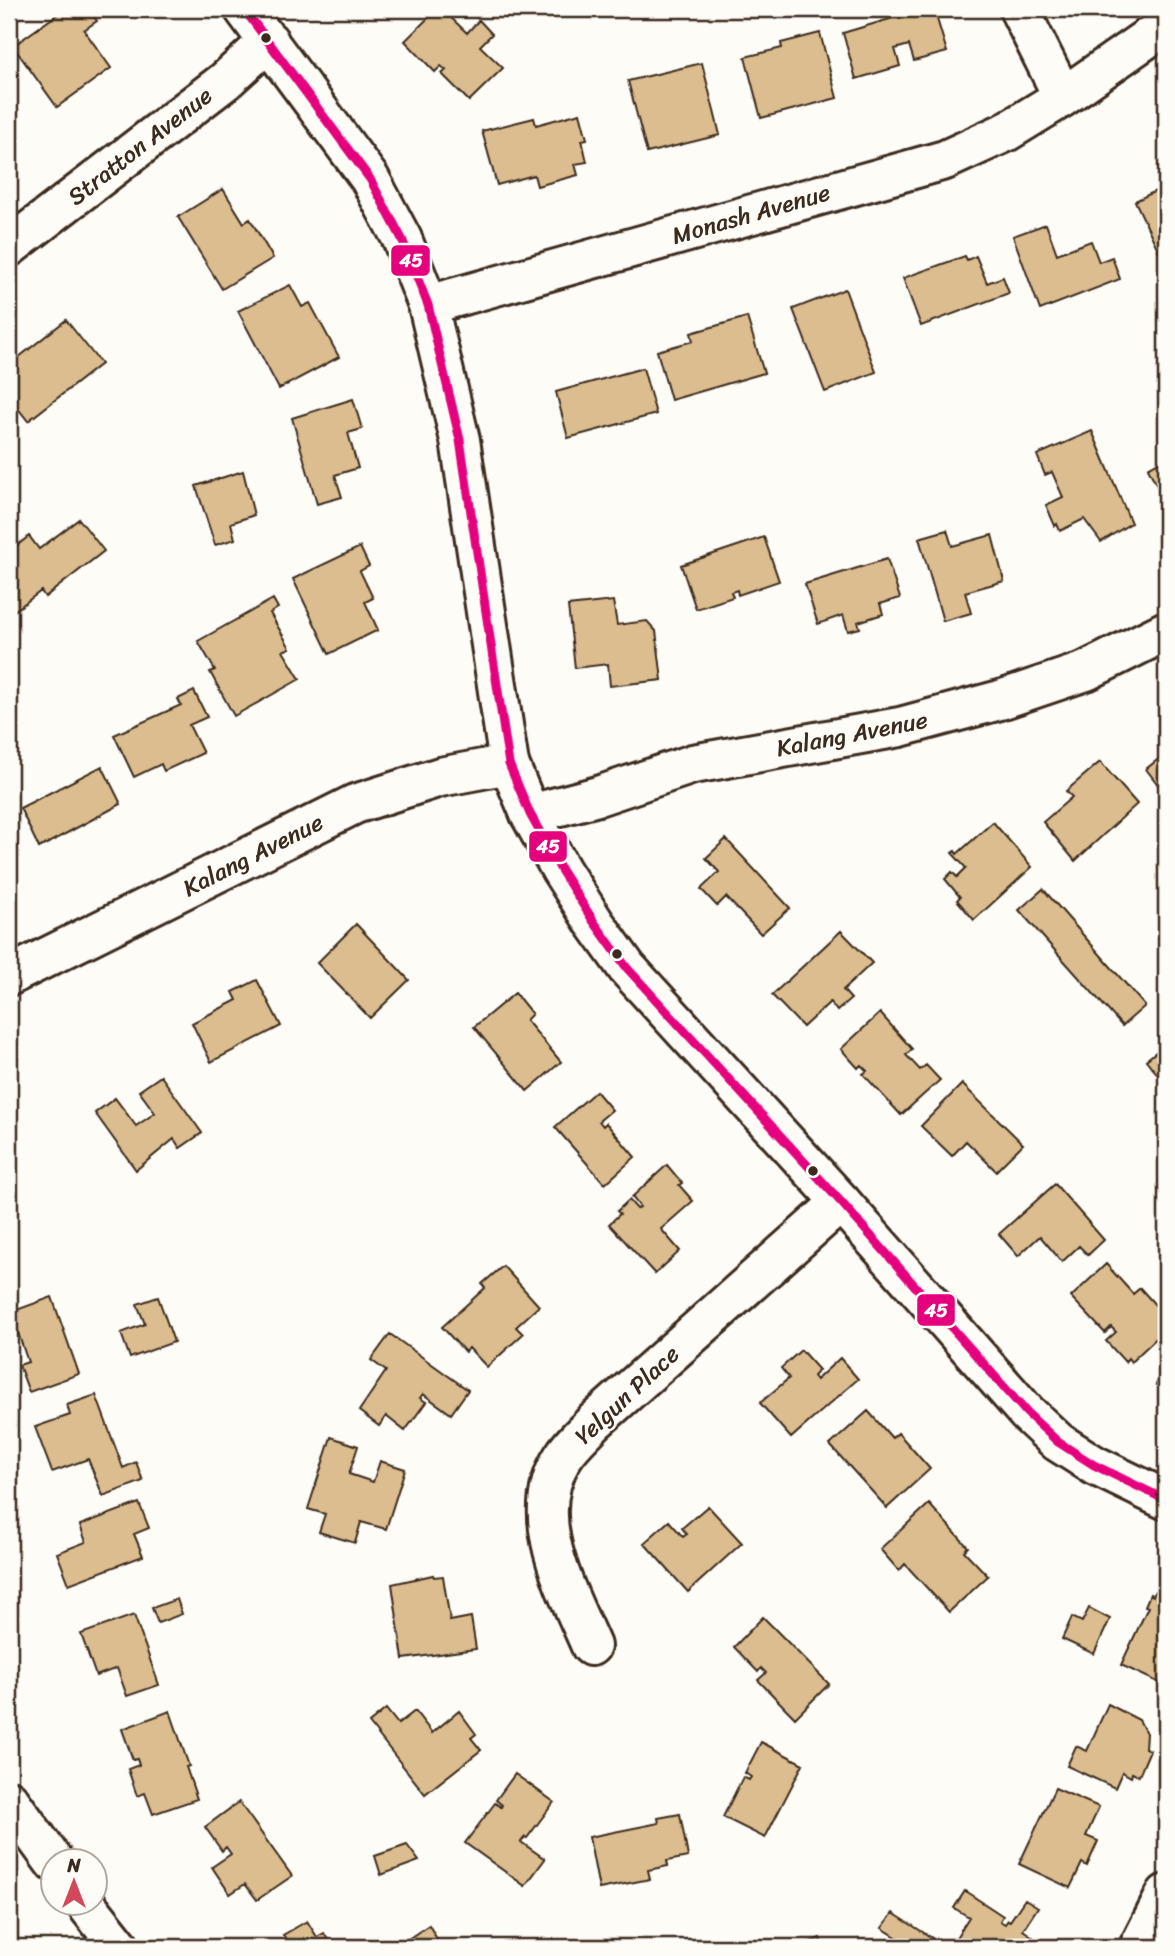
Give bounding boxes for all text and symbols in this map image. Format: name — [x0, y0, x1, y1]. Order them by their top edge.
unlabelled marker — [259, 31, 273, 45]
street label: Stratton Avenue — [58, 75, 222, 217]
street label: Monash Avenue — [667, 171, 835, 257]
line badge: 45 — [390, 244, 431, 277]
text: 45 — [398, 244, 423, 277]
street label: Kalang Avenue — [773, 699, 931, 769]
street label: Kalang Avenue — [175, 801, 331, 909]
line badge: 45 — [528, 830, 568, 863]
text: 45 — [535, 830, 560, 863]
unlabelled marker — [610, 947, 624, 961]
unlabelled marker — [806, 1164, 820, 1178]
line badge: 45 — [916, 1293, 956, 1327]
text: 45 — [923, 1294, 948, 1327]
street label: Yelgun Place — [564, 1335, 690, 1455]
north arrow — [38, 1848, 108, 1918]
text: N — [66, 1849, 81, 1882]

